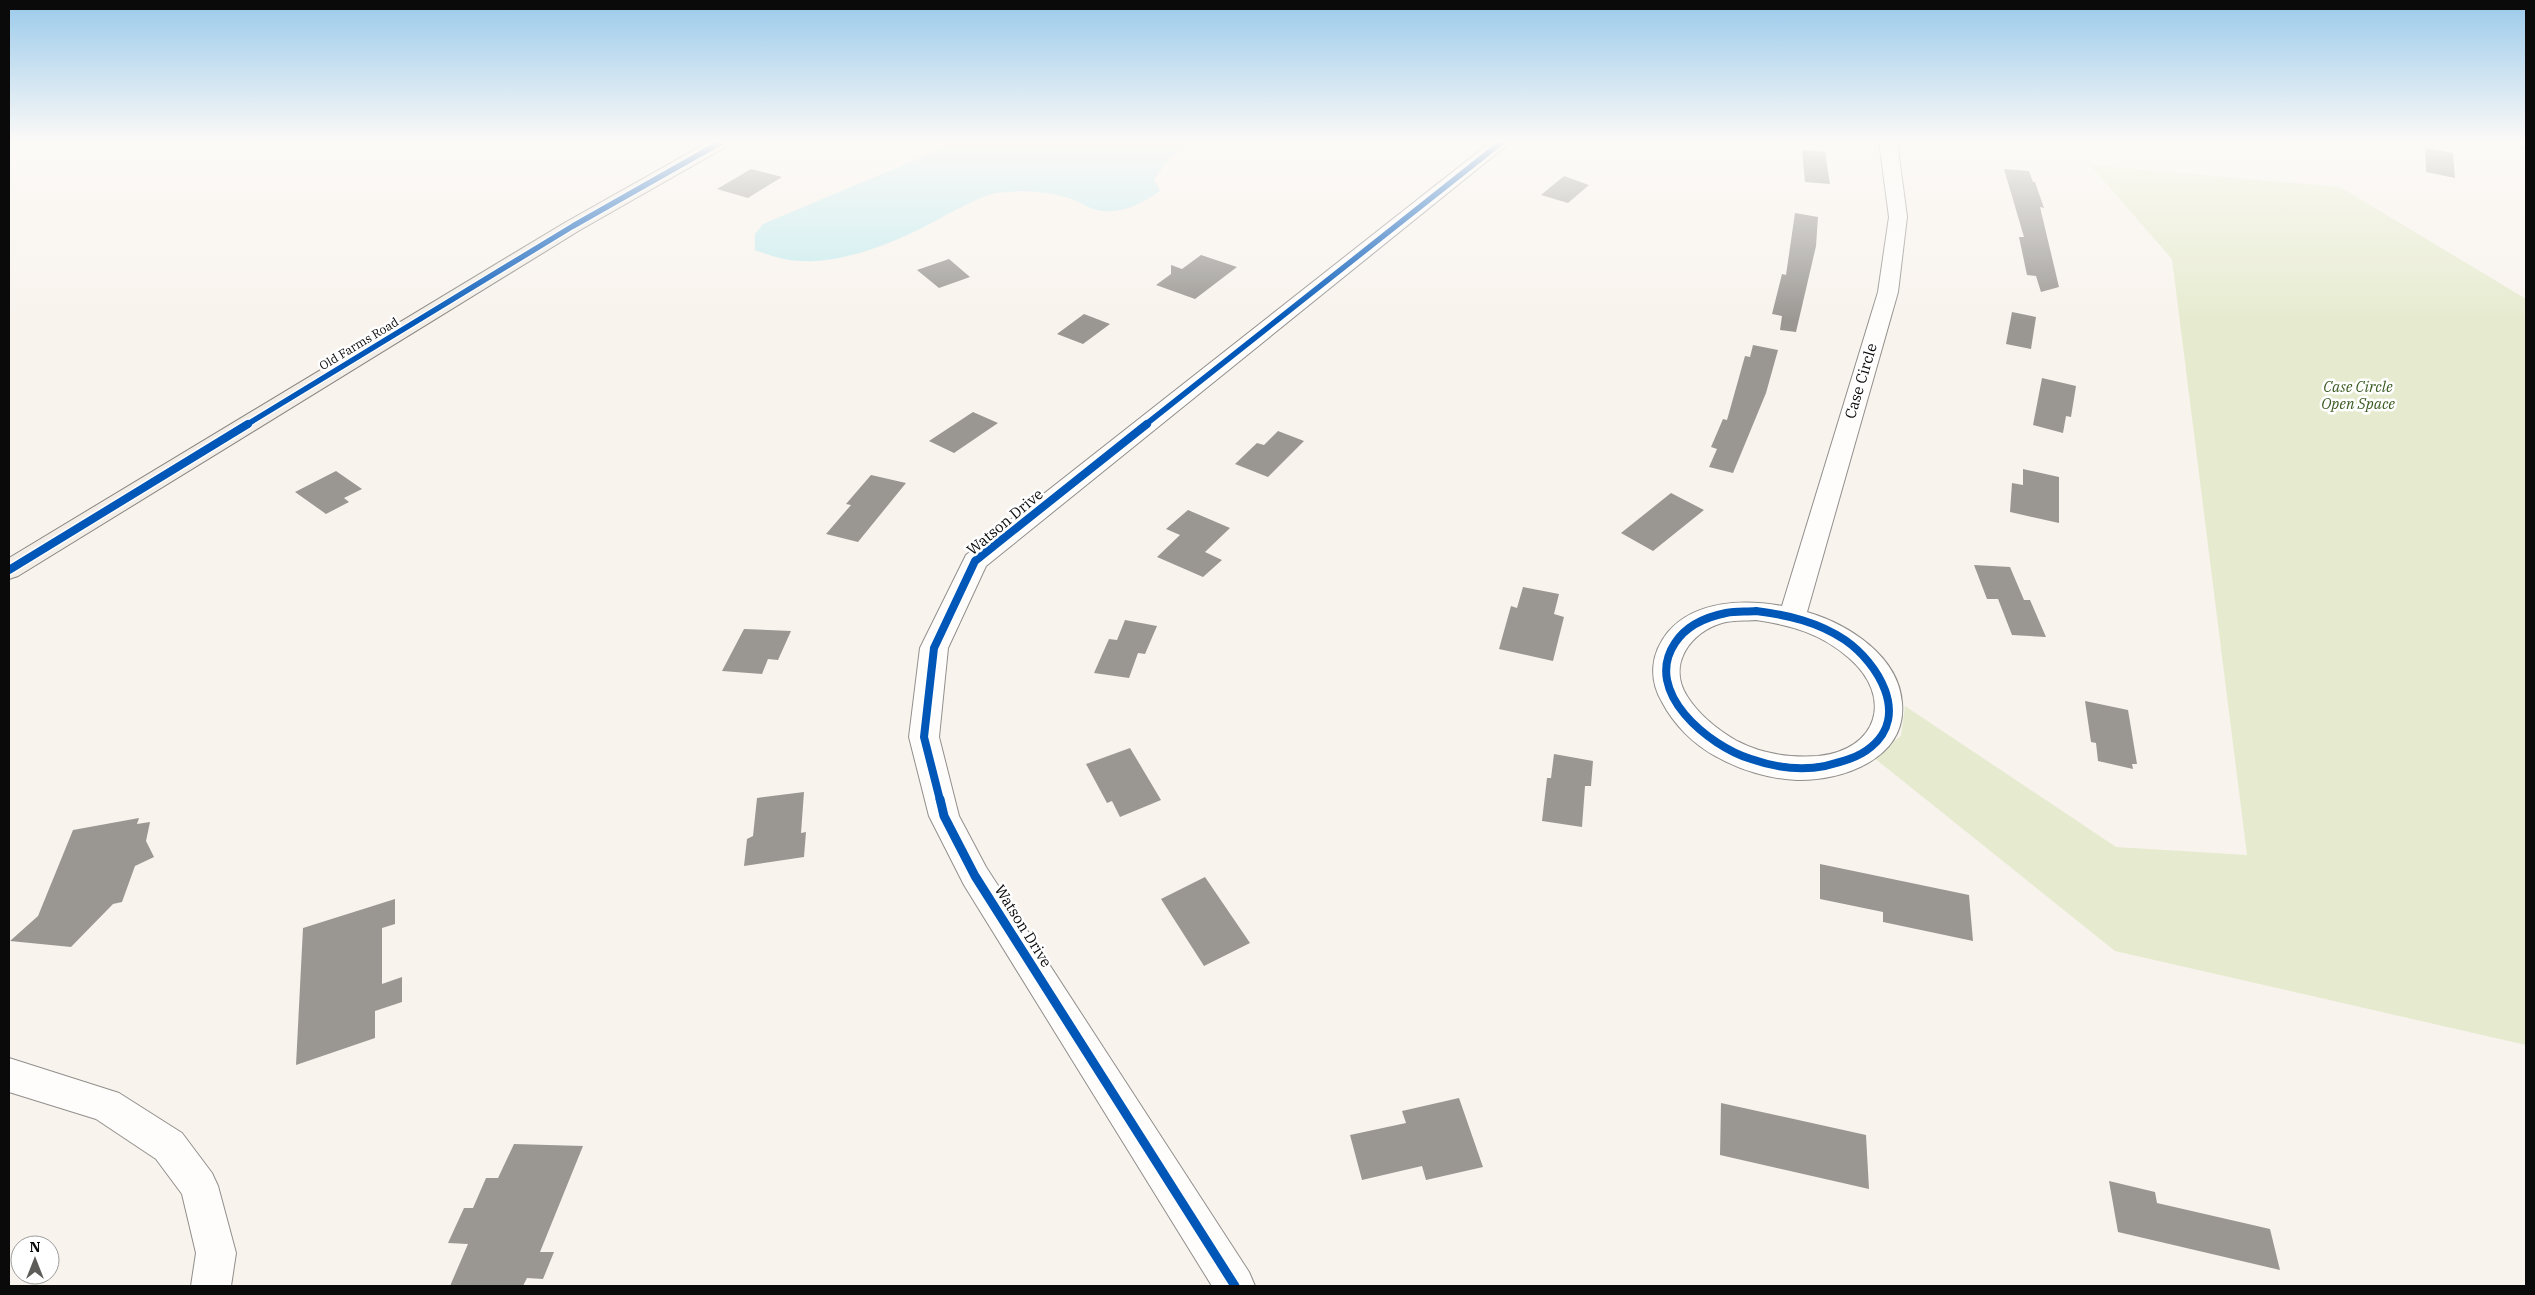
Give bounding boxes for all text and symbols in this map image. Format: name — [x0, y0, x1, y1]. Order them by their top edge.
street label: Old Farms Road — [316, 314, 401, 373]
street label: Case Circle — [1840, 341, 1881, 421]
park label: Case Circle Open Space — [2321, 377, 2395, 413]
street label: Watson Drive — [963, 484, 1047, 559]
street label: Watson Drive — [991, 881, 1056, 970]
north arrow — [10, 1235, 60, 1285]
text: N — [29, 1238, 41, 1256]

